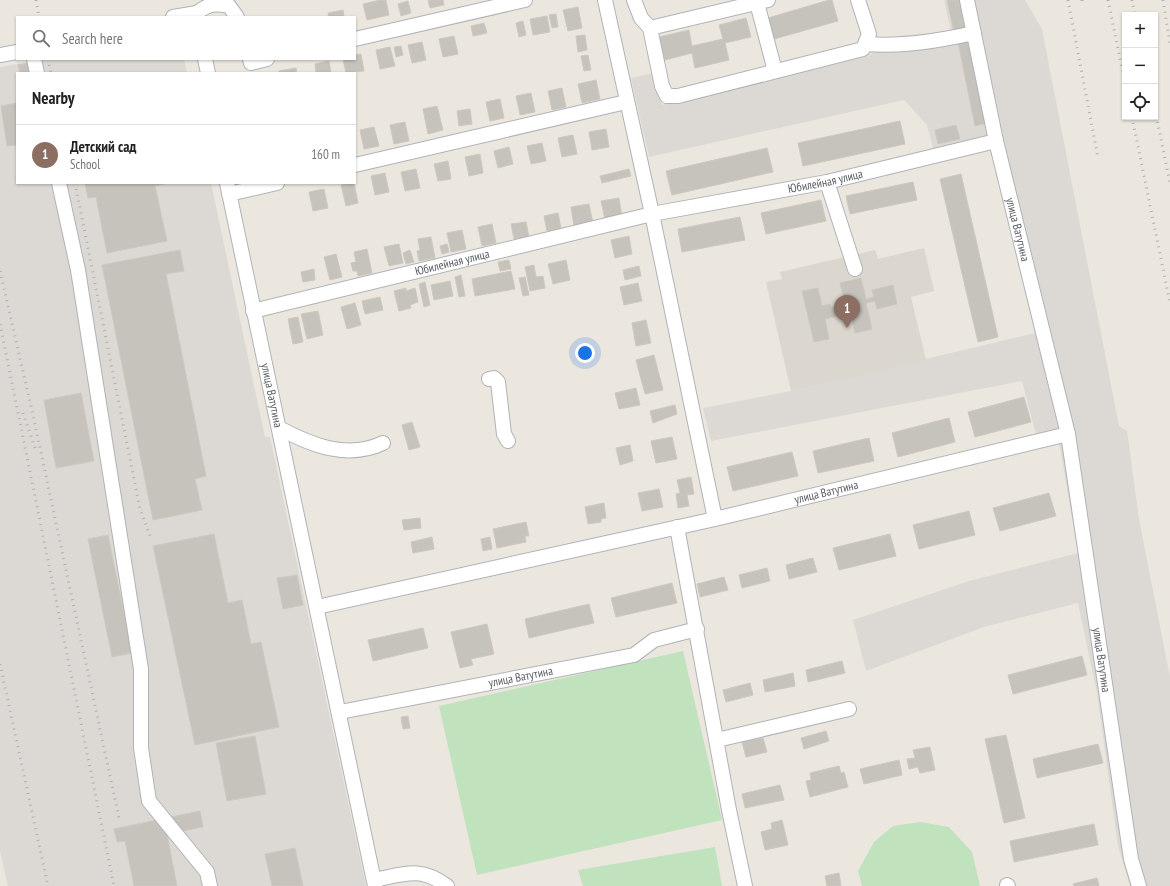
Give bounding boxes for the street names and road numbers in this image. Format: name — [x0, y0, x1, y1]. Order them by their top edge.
street label: Юбилейная улица — [787, 166, 864, 196]
street label: улица Ватутина — [1003, 196, 1033, 263]
street label: Юбилейная улица — [413, 246, 491, 278]
street label: улица Ватутина — [258, 362, 286, 429]
street label: улица Ватутина — [793, 477, 860, 507]
street label: улица Ватутина — [1090, 626, 1114, 693]
street label: улица Ватутина — [487, 663, 554, 690]

